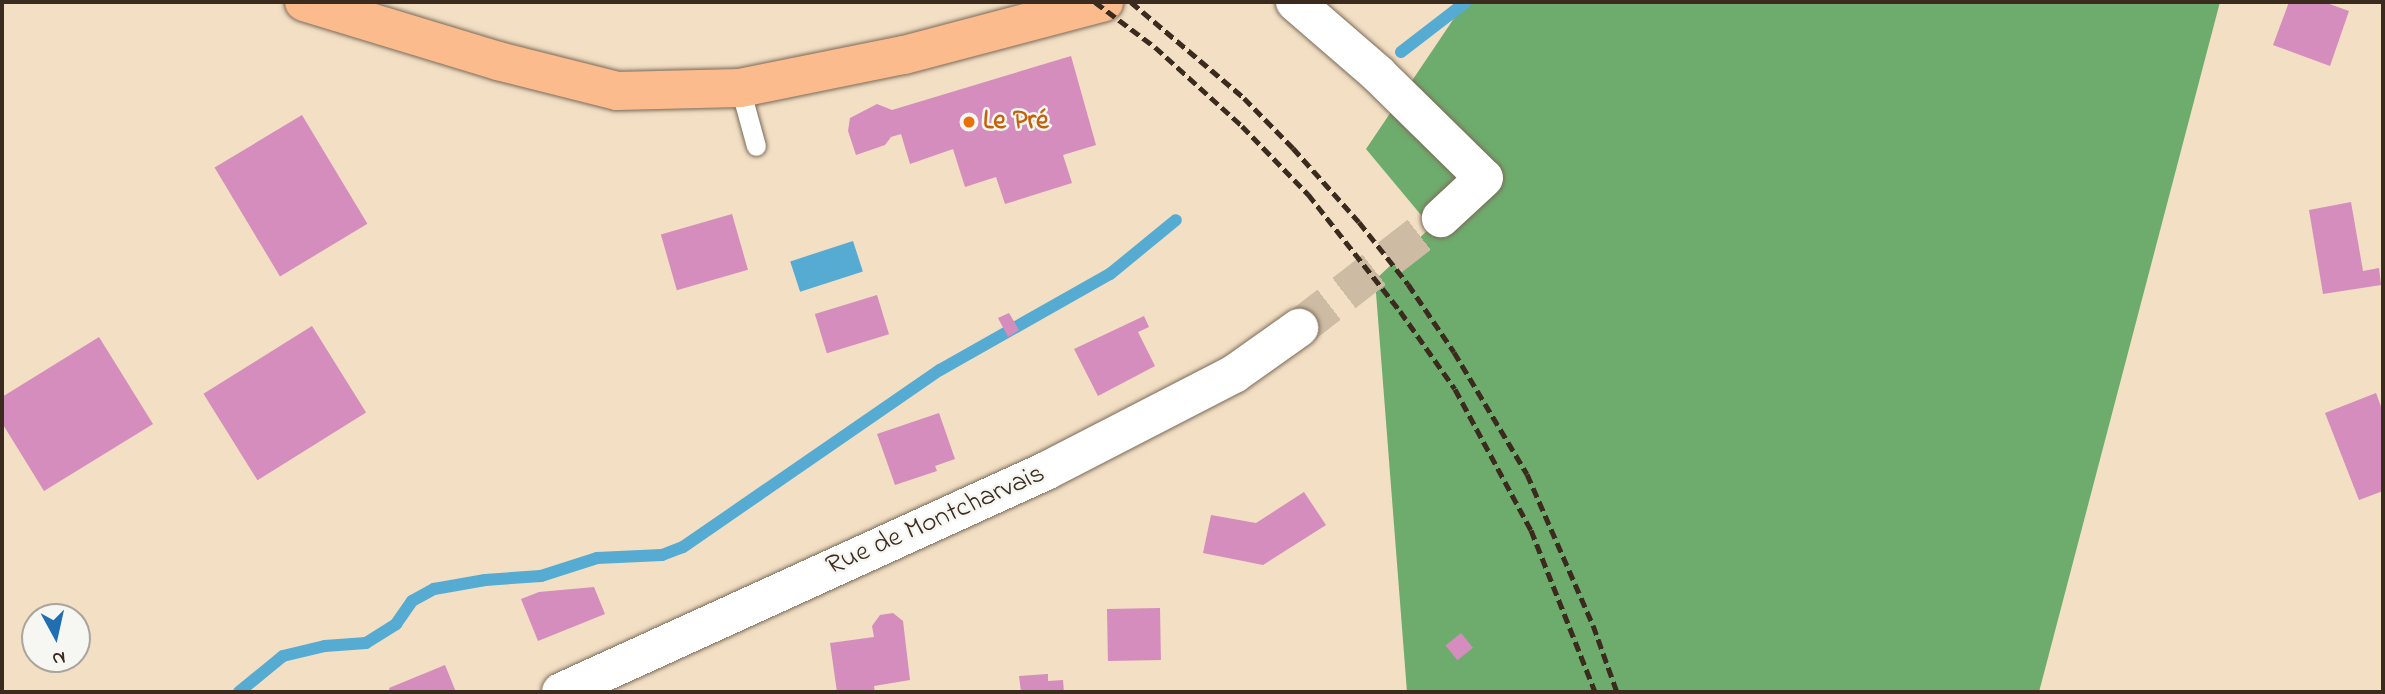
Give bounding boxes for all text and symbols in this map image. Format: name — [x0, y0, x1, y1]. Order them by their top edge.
place label: Le Pré — [983, 105, 1049, 139]
marker: Le Pré — [961, 114, 977, 130]
street label: Rue de Montcharvais — [821, 458, 1051, 584]
north arrow — [21, 603, 91, 673]
text: N — [50, 643, 67, 672]

